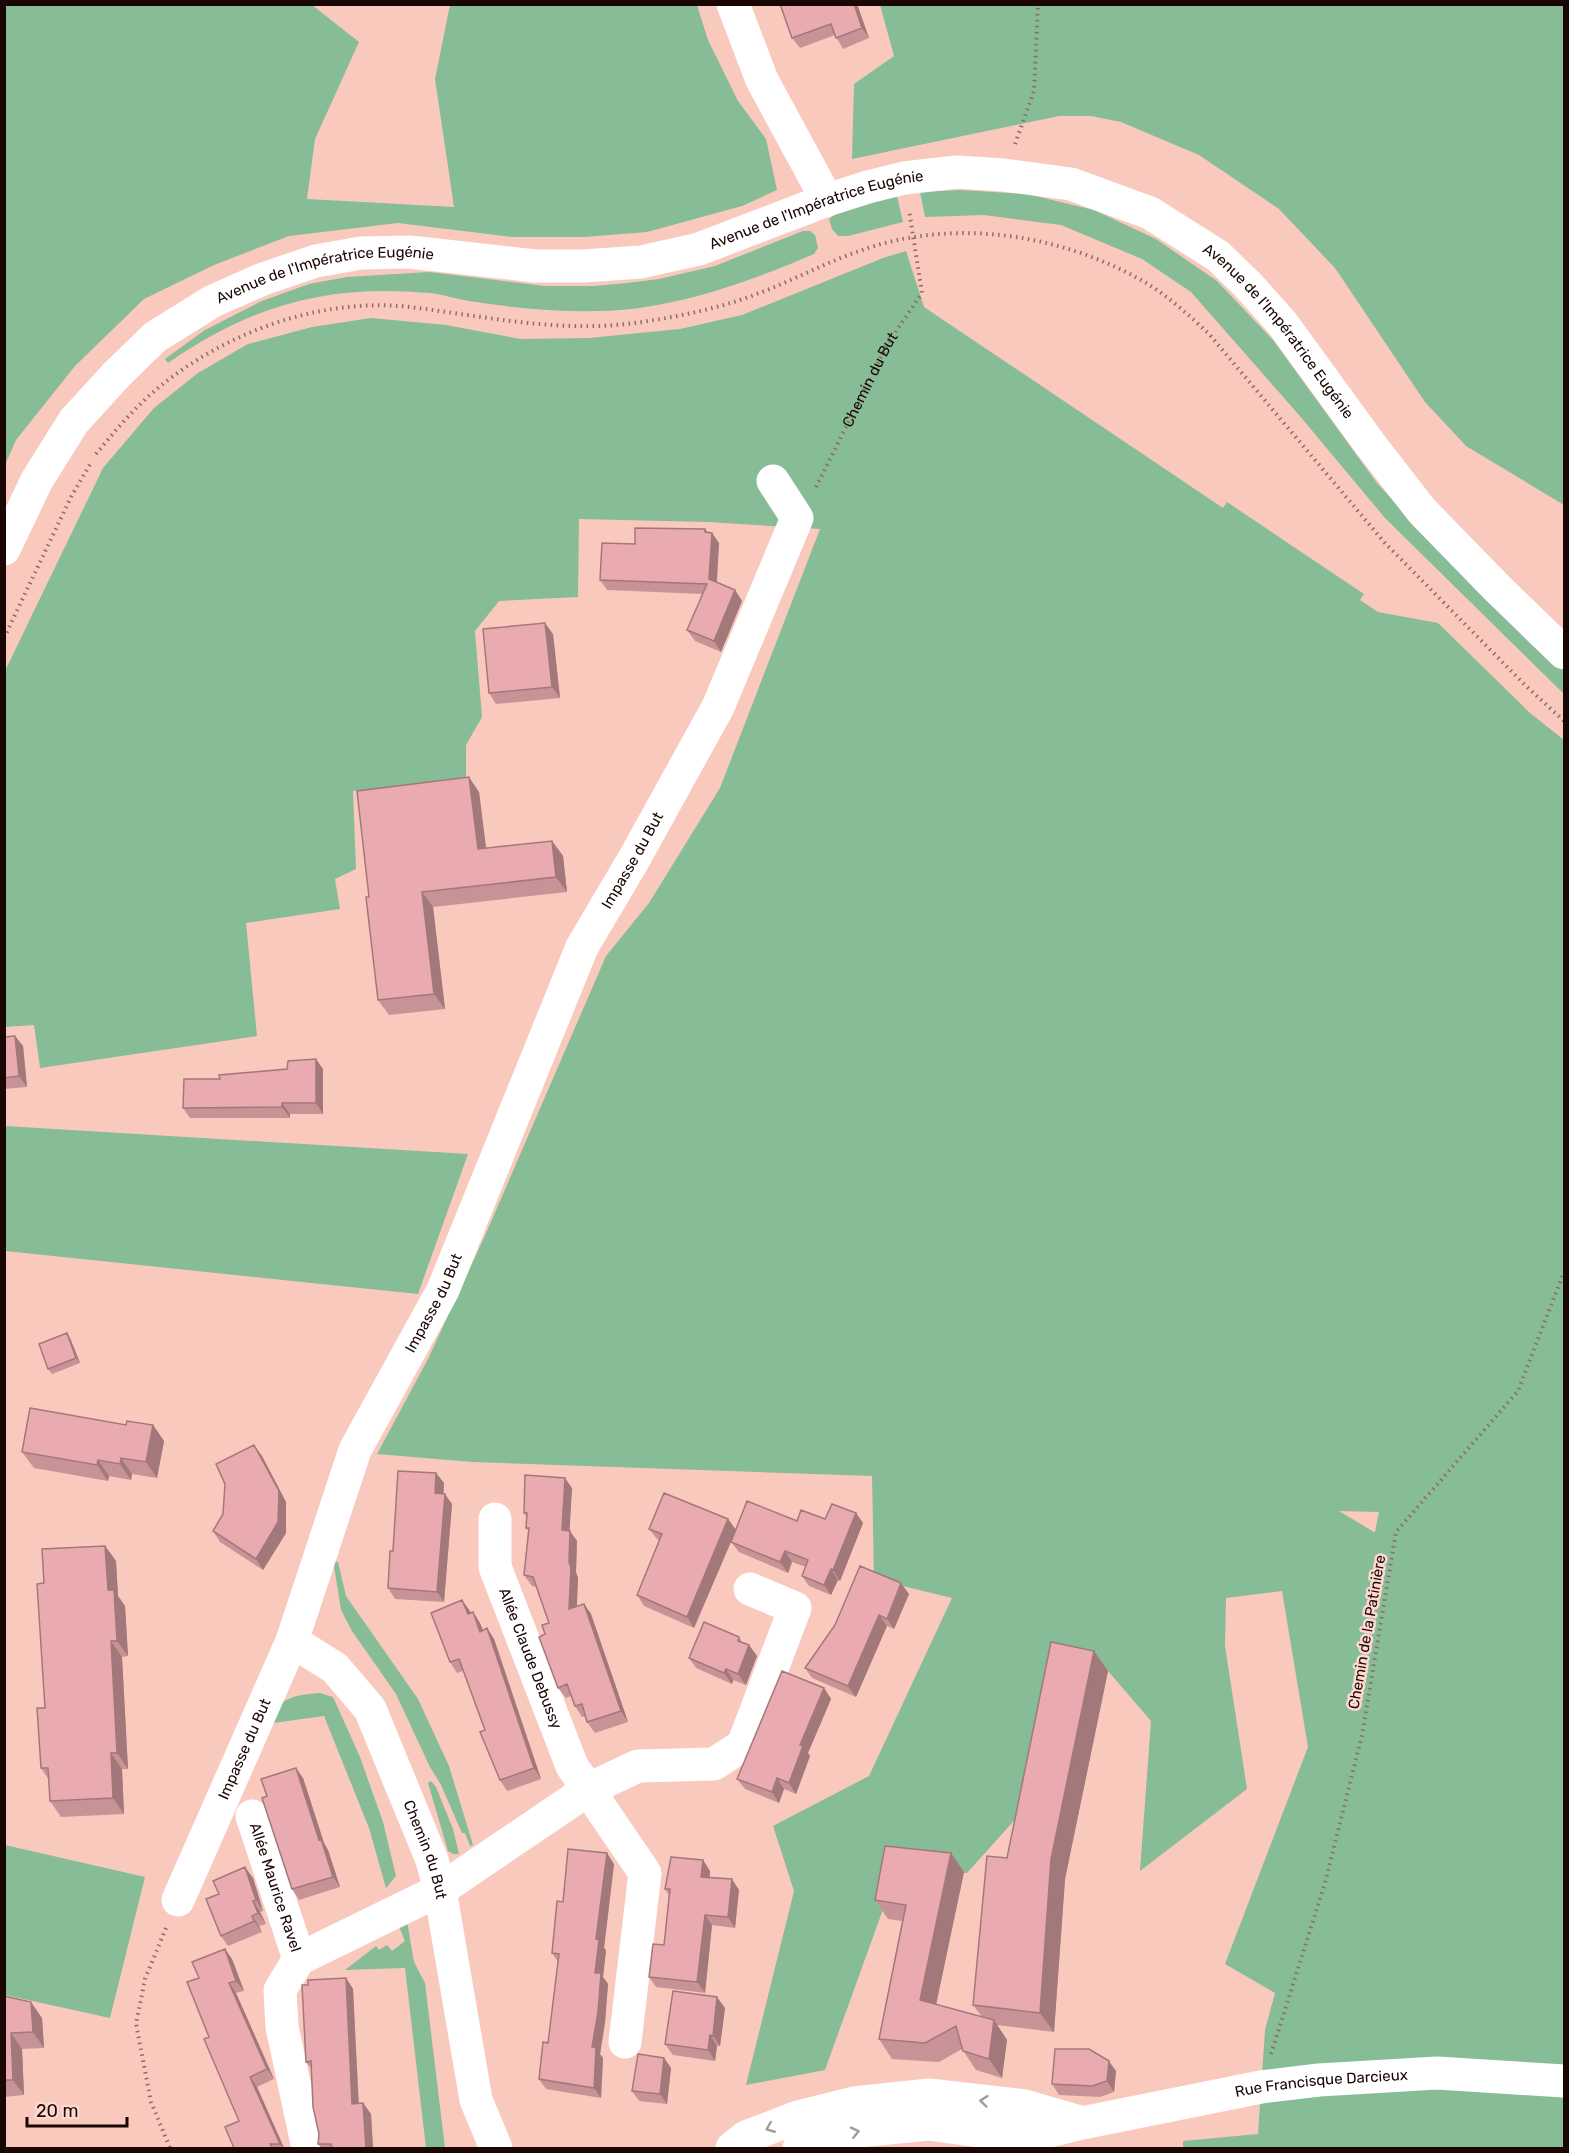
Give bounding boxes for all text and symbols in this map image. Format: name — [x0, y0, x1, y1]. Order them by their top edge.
street label: Avenue de l'Impératrice Eugénie — [707, 167, 924, 253]
street label: Avenue de l'Impératrice Eugénie — [1200, 240, 1358, 422]
street label: Avenue de l'Impératrice Eugénie — [213, 243, 435, 307]
street label: Chemin du But — [838, 329, 902, 430]
street label: Impasse du But — [598, 809, 667, 912]
street label: Impasse du But — [401, 1251, 466, 1356]
street label: Chemin de la Patinière — [1345, 1554, 1389, 1710]
street label: Allée Claude Debussy — [495, 1585, 566, 1732]
street label: Impasse du But — [214, 1696, 275, 1802]
street label: Chemin du But — [399, 1798, 450, 1901]
street label: Allée Maurice Ravel — [246, 1820, 305, 1954]
street label: Rue Francisque Darcieux — [1233, 2066, 1408, 2101]
scale bar — [27, 2090, 128, 2128]
one-way arrow — [979, 2095, 989, 2108]
text: 20 m — [36, 2100, 78, 2122]
one-way arrow — [765, 2121, 776, 2133]
one-way arrow — [850, 2127, 860, 2140]

